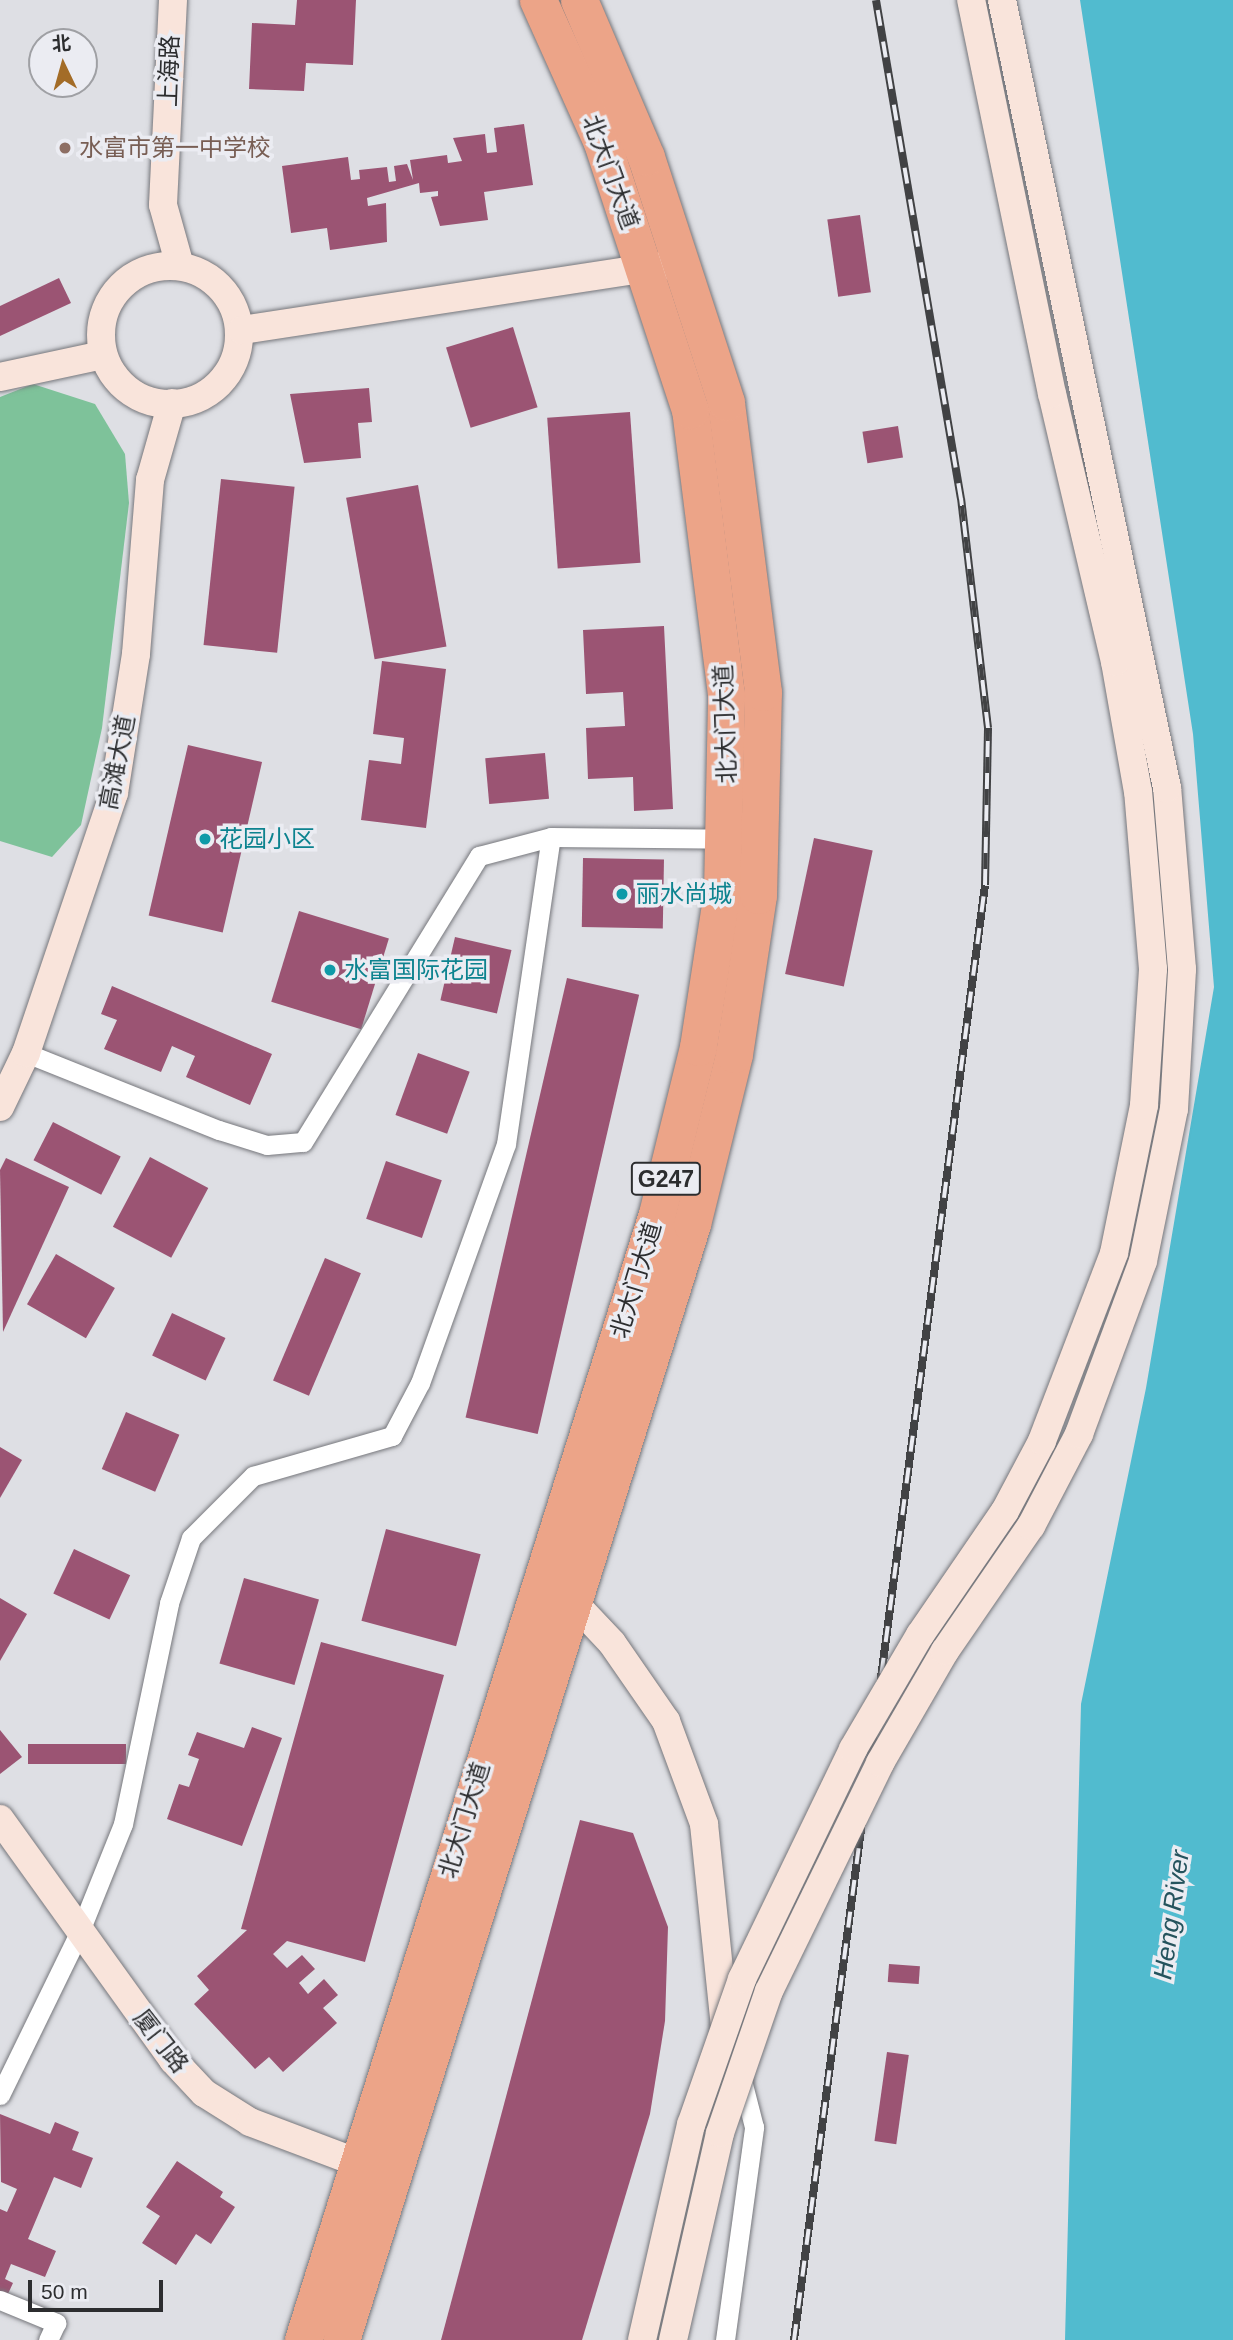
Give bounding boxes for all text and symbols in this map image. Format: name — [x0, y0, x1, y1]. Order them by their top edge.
north arrow — [28, 28, 98, 98]
text: 北 — [51, 32, 72, 55]
street label: 上海路 — [153, 35, 185, 107]
street label: 北大门大道 — [577, 111, 645, 233]
place label: 水富市第一中学校 — [79, 134, 271, 162]
marker: 水富市第一中学校 — [57, 140, 73, 156]
street label: 北大门大道 — [709, 664, 741, 784]
street label: 高滩大道 — [94, 712, 140, 812]
place label: 花园小区 — [219, 825, 315, 853]
marker: 花园小区 — [197, 831, 213, 847]
place label: 丽水尚城 — [636, 880, 732, 908]
marker: 丽水尚城 — [614, 886, 630, 902]
place label: 水富国际花园 — [344, 956, 488, 984]
marker: 水富国际花园 — [322, 962, 338, 978]
road number: G247 — [629, 1160, 703, 1198]
street label: 北大门大道 — [605, 1218, 667, 1342]
street label: 北大门大道 — [433, 1758, 495, 1882]
water label: Heng River — [1148, 1848, 1196, 1982]
street label: 厦门路 — [127, 2004, 195, 2078]
scale bar — [32, 2266, 166, 2310]
text: 50 m — [41, 2280, 88, 2303]

